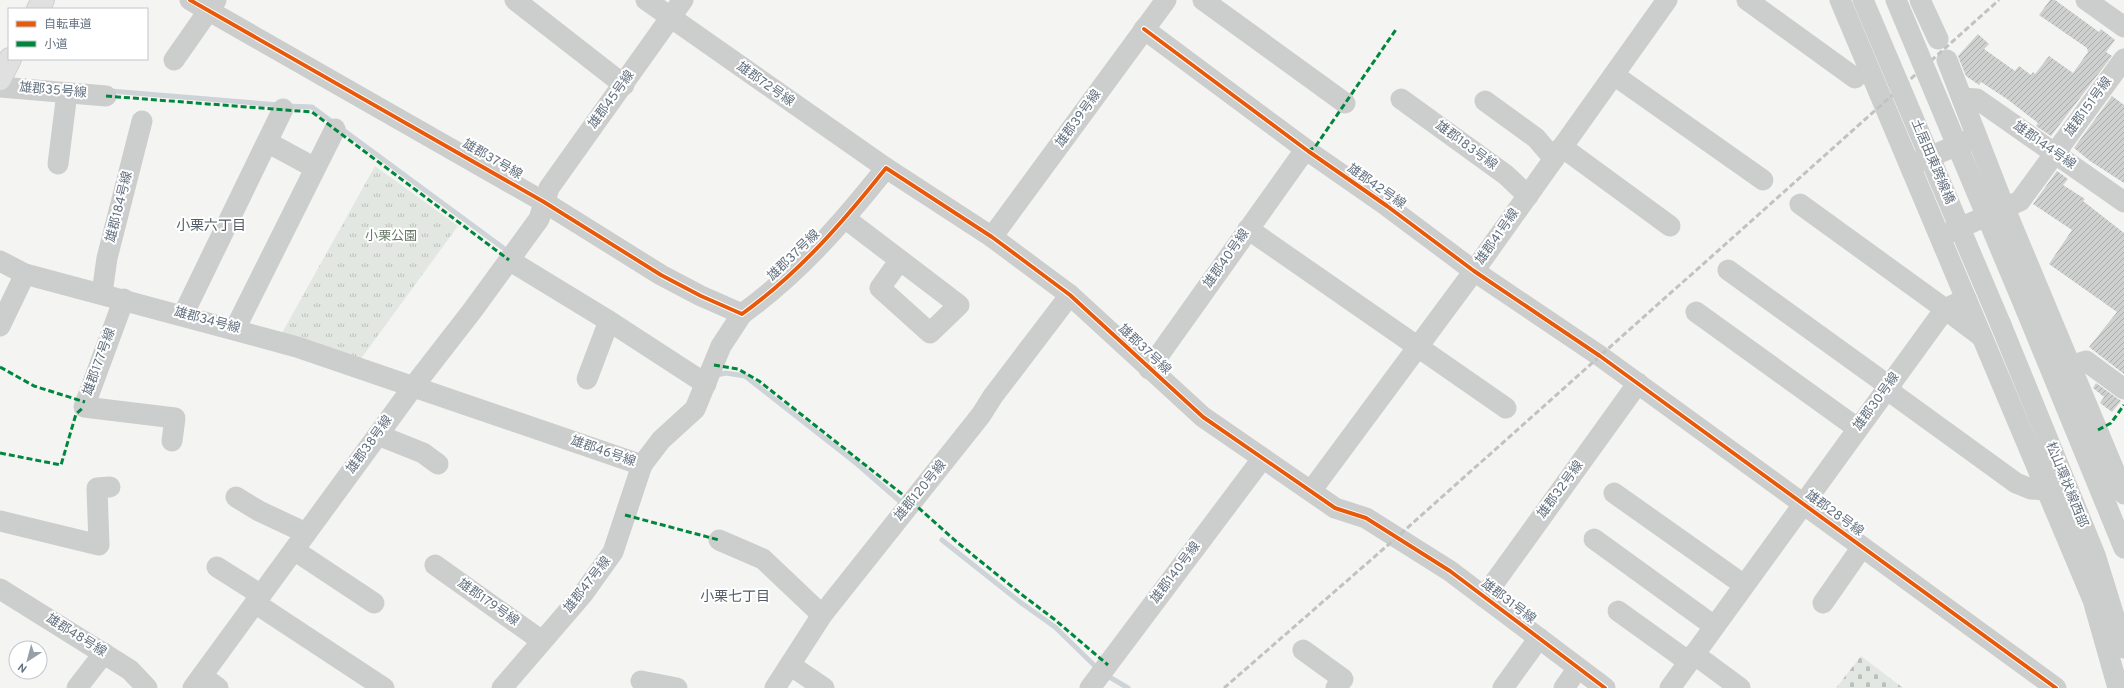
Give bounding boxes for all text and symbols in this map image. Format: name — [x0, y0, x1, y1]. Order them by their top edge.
legend — [8, 8, 148, 60]
text: 自転車道 — [44, 17, 92, 33]
text: 小道 — [44, 37, 68, 53]
street label: 雄郡72号線 — [733, 59, 797, 111]
street label: 雄郡45号線 — [585, 67, 639, 132]
street label: 雄郡151号線 — [2061, 73, 2116, 140]
street label: 雄郡35号線 — [18, 79, 88, 102]
street label: 雄郡39号線 — [1052, 86, 1105, 151]
street label: 雄郡183号線 — [1432, 117, 1501, 174]
street label: 土居田東跨線橋 — [1907, 117, 1958, 207]
street label: 雄郡144号線 — [2010, 118, 2079, 173]
street label: 雄郡37号線 — [459, 136, 525, 184]
street label: 雄郡42号線 — [1344, 160, 1409, 213]
street label: 雄郡184号線 — [102, 169, 137, 244]
street label: 雄郡41号線 — [1472, 205, 1523, 268]
district label: 小栗六丁目 — [176, 218, 246, 235]
street label: 雄郡37号線 — [764, 226, 823, 285]
street label: 雄郡40号線 — [1200, 226, 1253, 292]
park label: 小栗公園 — [365, 229, 417, 245]
street label: 雄郡34号線 — [172, 304, 242, 338]
street label: 雄郡37号線 — [1114, 321, 1174, 379]
street label: 雄郡177号線 — [79, 326, 120, 398]
street label: 雄郡30号線 — [1850, 369, 1903, 434]
street label: 雄郡38号線 — [343, 412, 396, 477]
street label: 雄郡46号線 — [568, 432, 638, 471]
street label: 松山環状線西部 — [2042, 439, 2091, 530]
street label: 雄郡120号線 — [891, 457, 950, 524]
street label: 雄郡32号線 — [1534, 457, 1587, 522]
street label: 雄郡28号線 — [1802, 487, 1867, 540]
street label: 雄郡140号線 — [1147, 538, 1204, 607]
street label: 雄郡47号線 — [560, 553, 615, 616]
street label: 雄郡179号線 — [454, 575, 522, 630]
street label: 雄郡31号線 — [1477, 575, 1539, 628]
district label: 小栗七丁目 — [700, 589, 770, 606]
street label: 雄郡48号線 — [43, 610, 110, 661]
north arrow — [8, 640, 48, 680]
text: N — [15, 659, 30, 675]

